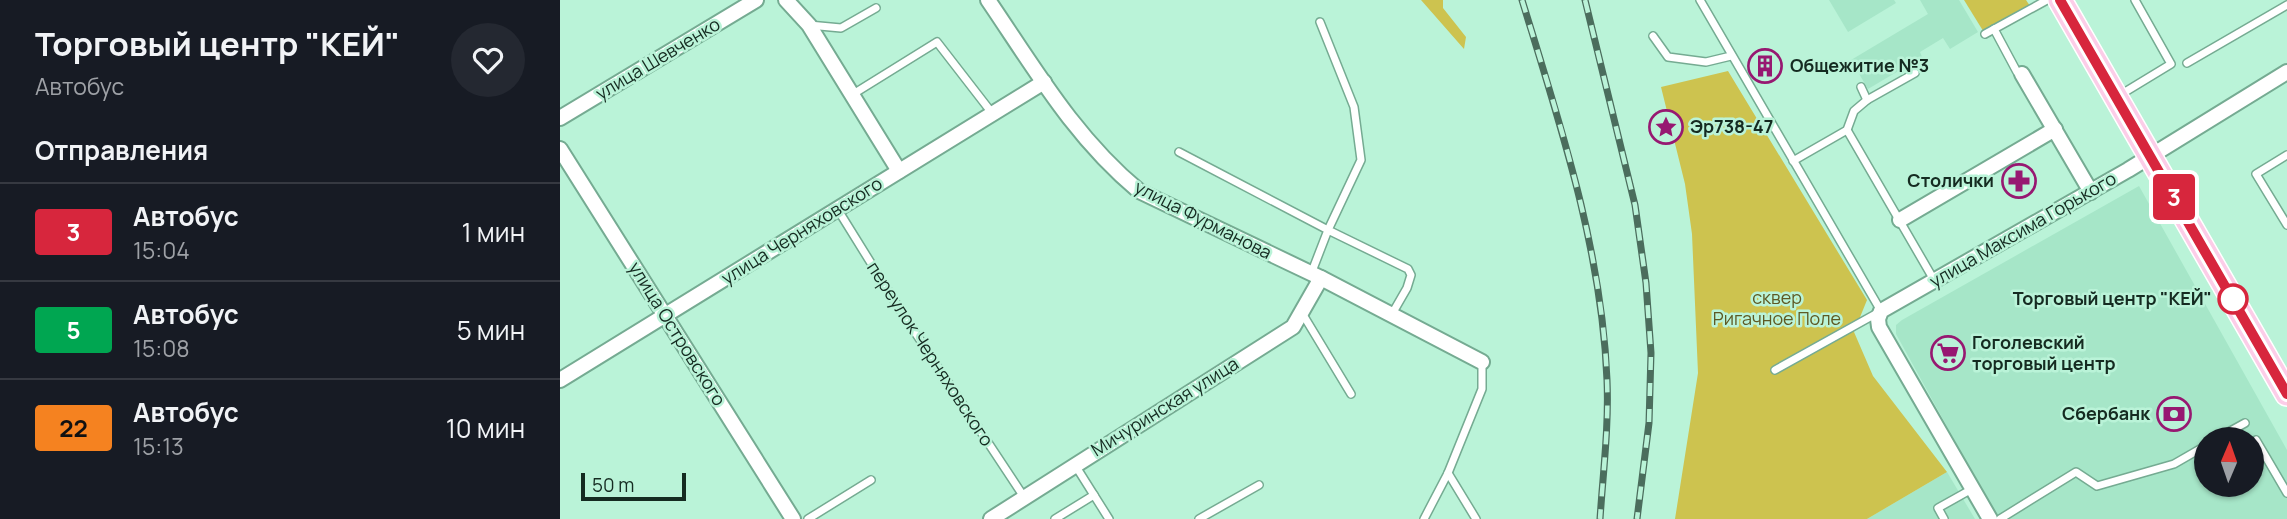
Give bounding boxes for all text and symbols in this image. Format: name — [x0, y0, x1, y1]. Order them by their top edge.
street label: улица Шевченко — [591, 11, 724, 105]
text: Торговый центр "КЕЙ" — [35, 21, 400, 66]
button: heart — [451, 23, 525, 97]
building icon: Общежитие №3 — [1746, 47, 1784, 85]
place label: Общежитие №3 — [1790, 53, 1929, 77]
text: Автобус — [35, 70, 124, 102]
place icon: Эр738-47 — [1647, 108, 1685, 146]
place label: Эр738-47 — [1690, 114, 1773, 138]
text: Отправления — [35, 132, 208, 168]
pharmacy icon: Столички — [2000, 162, 2038, 200]
street label: улица Максима Горького — [1925, 166, 2120, 292]
place label: Столички — [1907, 168, 1994, 192]
street label: улица Черняховского — [716, 171, 886, 289]
street label: улица Фурманова — [1131, 174, 1276, 264]
line badge: 3 — [2151, 174, 2197, 220]
text: 3 — [2167, 180, 2181, 213]
text: Автобус — [133, 198, 239, 234]
text: 1 мин — [462, 214, 525, 250]
text: 3 — [67, 215, 80, 248]
text: 15:04 — [133, 234, 190, 266]
street label: улица Островского — [624, 257, 732, 410]
street label: переулок Черняховского — [862, 257, 1000, 450]
marker: Торговый центр "КЕЙ" — [2218, 284, 2248, 314]
park label: сквер Ригачное Поле — [1713, 285, 1841, 330]
place label: Торговый центр "КЕЙ" — [2013, 286, 2212, 310]
text: Автобус — [133, 296, 239, 332]
text: 5 мин — [457, 312, 525, 348]
text: 5 — [66, 313, 81, 346]
place label: Гоголевский торговый центр — [1972, 330, 2116, 375]
text: 15:08 — [133, 332, 190, 364]
supermarket icon: Гоголевский торговый центр — [1929, 334, 1967, 372]
street label: Мичуринская улица — [1086, 351, 1243, 461]
text: Автобус — [133, 394, 239, 430]
bank icon: Сбербанк — [2155, 395, 2193, 433]
place label: Сбербанк — [2062, 401, 2151, 425]
text: 10 мин — [446, 410, 525, 446]
text: 22 — [59, 411, 88, 444]
north arrow — [2194, 427, 2264, 497]
map controls — [2194, 427, 2264, 497]
text: 15:13 — [133, 430, 184, 462]
scale bar — [581, 470, 686, 502]
text: 50 m — [592, 472, 634, 498]

